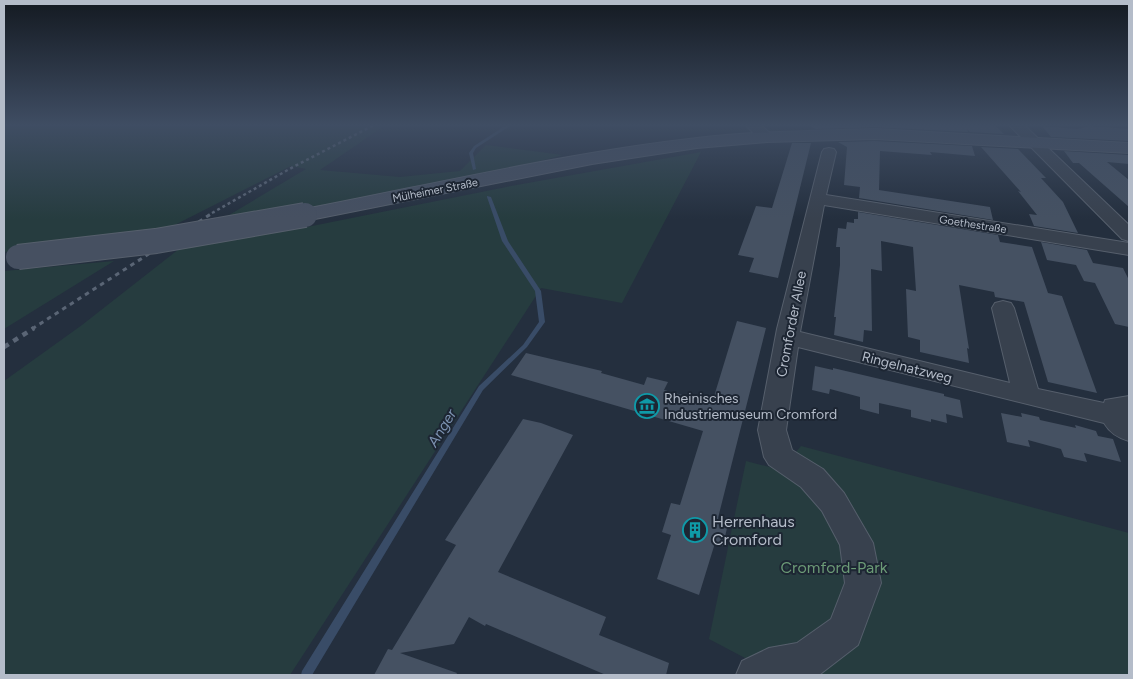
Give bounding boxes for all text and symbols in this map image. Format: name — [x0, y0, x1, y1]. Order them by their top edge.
street label: Mülheimer Straße — [391, 176, 479, 205]
street label: Goethestraße — [938, 213, 1007, 236]
street label: Cromforder Allee — [773, 269, 810, 379]
street label: Ringelnatzweg — [860, 348, 954, 387]
place label: Rheinisches Industriemuseum Cromford — [664, 390, 837, 423]
museum icon: Rheinisches Industriemuseum Cromford — [634, 393, 660, 419]
water label: Anger — [423, 405, 461, 451]
place label: Herrenhaus Cromford — [712, 512, 795, 549]
building icon: Herrenhaus Cromford — [682, 517, 708, 543]
park label: Cromford-Park — [781, 558, 888, 577]

